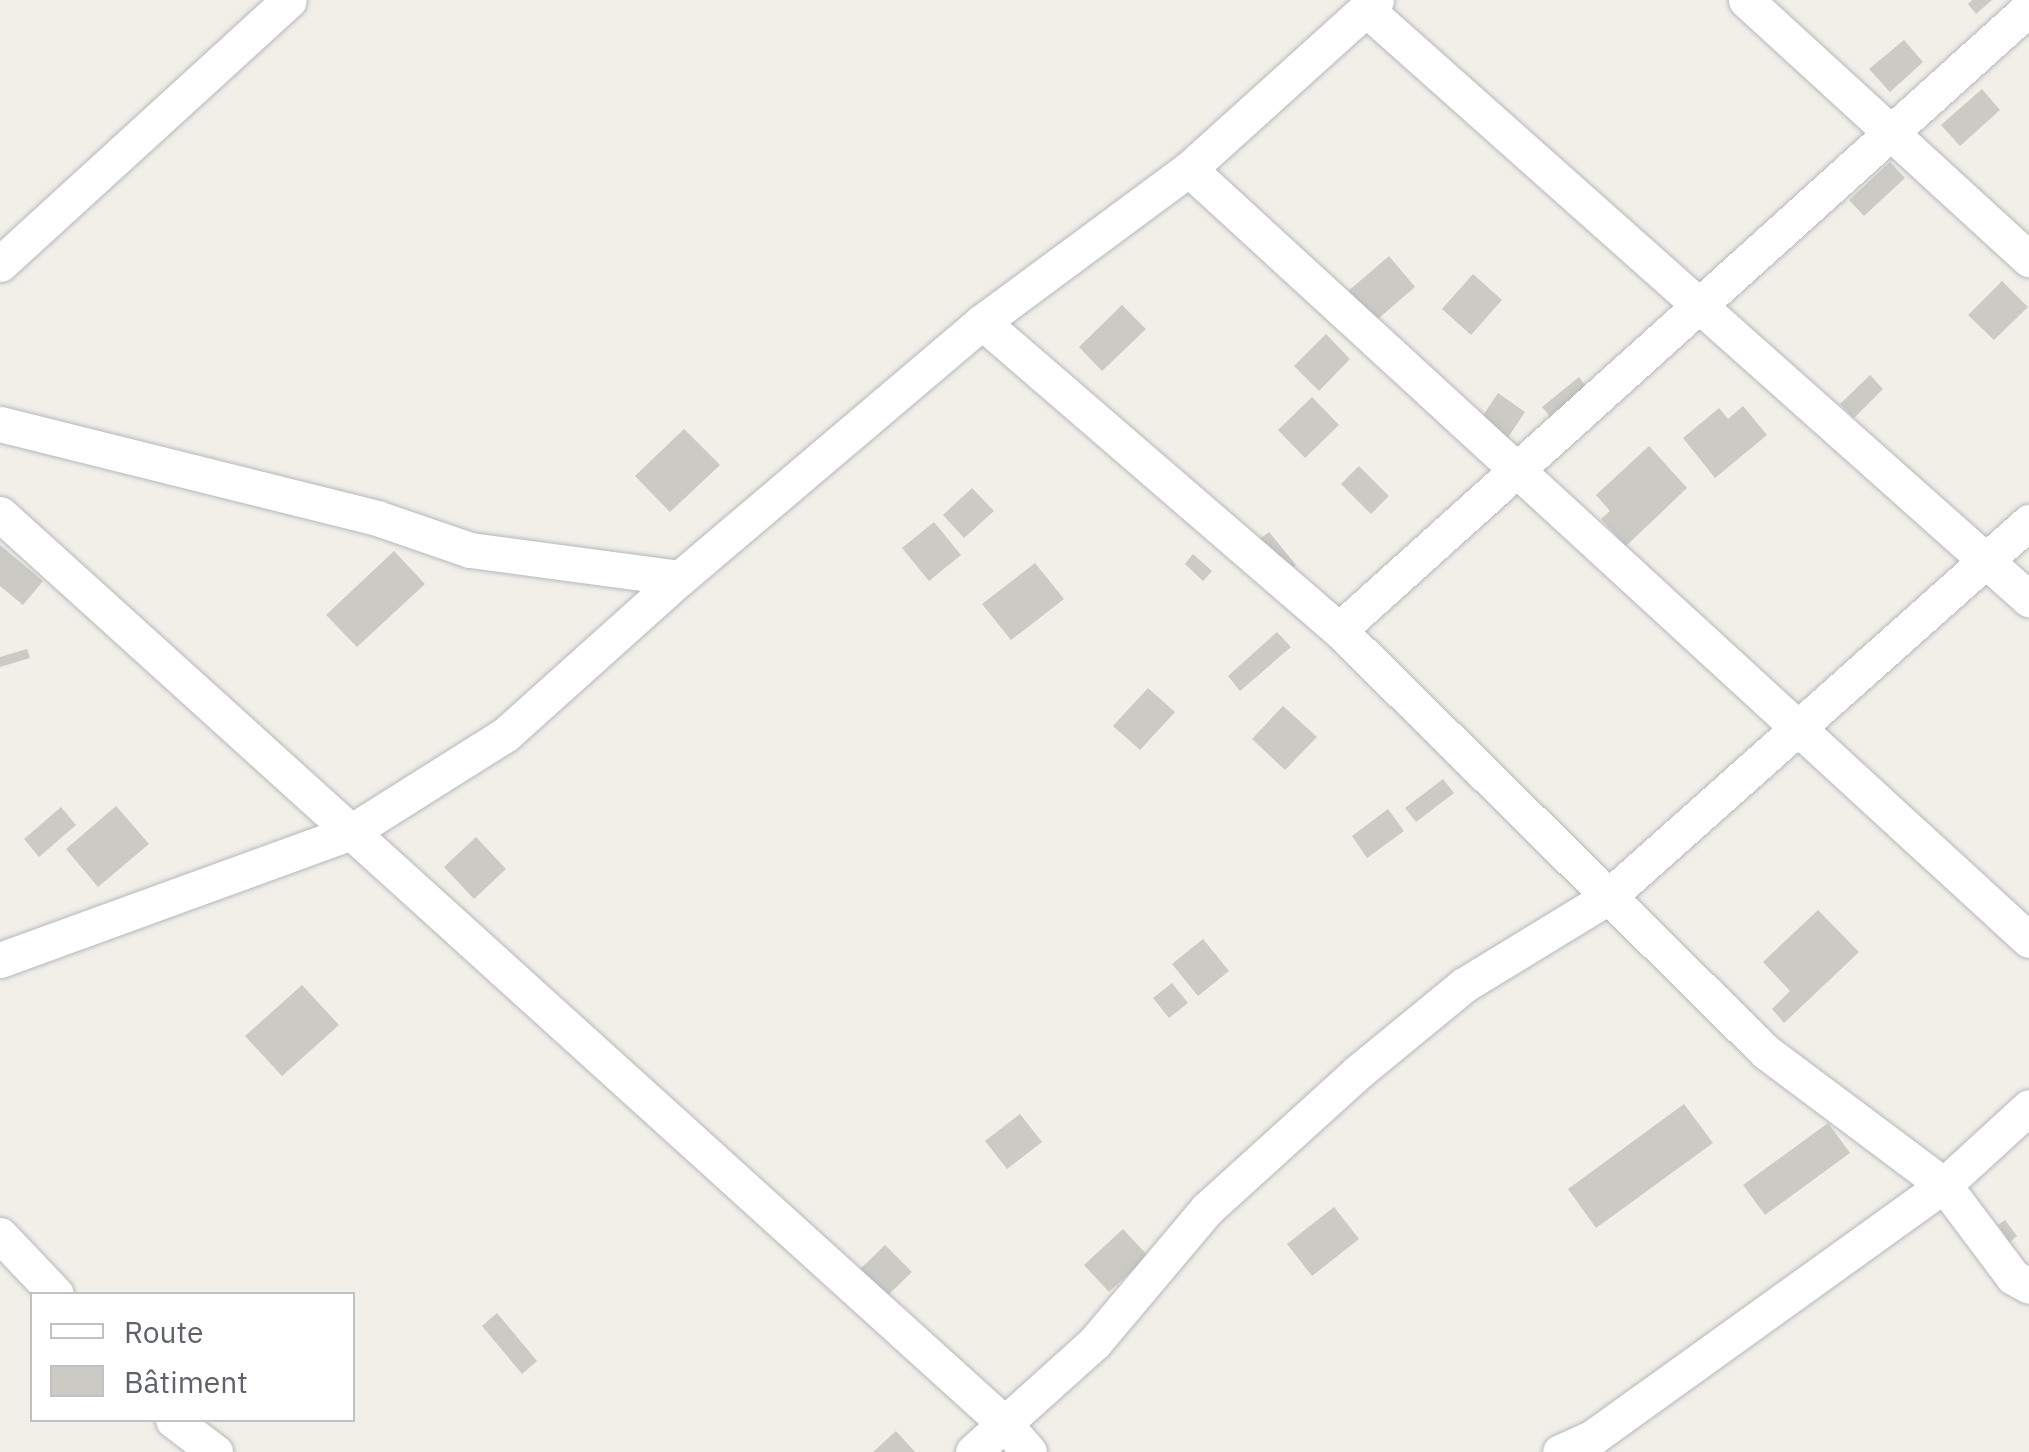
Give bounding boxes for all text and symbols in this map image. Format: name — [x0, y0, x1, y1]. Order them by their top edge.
legend — [30, 1292, 355, 1422]
text: Route — [124, 1312, 203, 1351]
text: Bâtiment — [124, 1362, 248, 1401]

